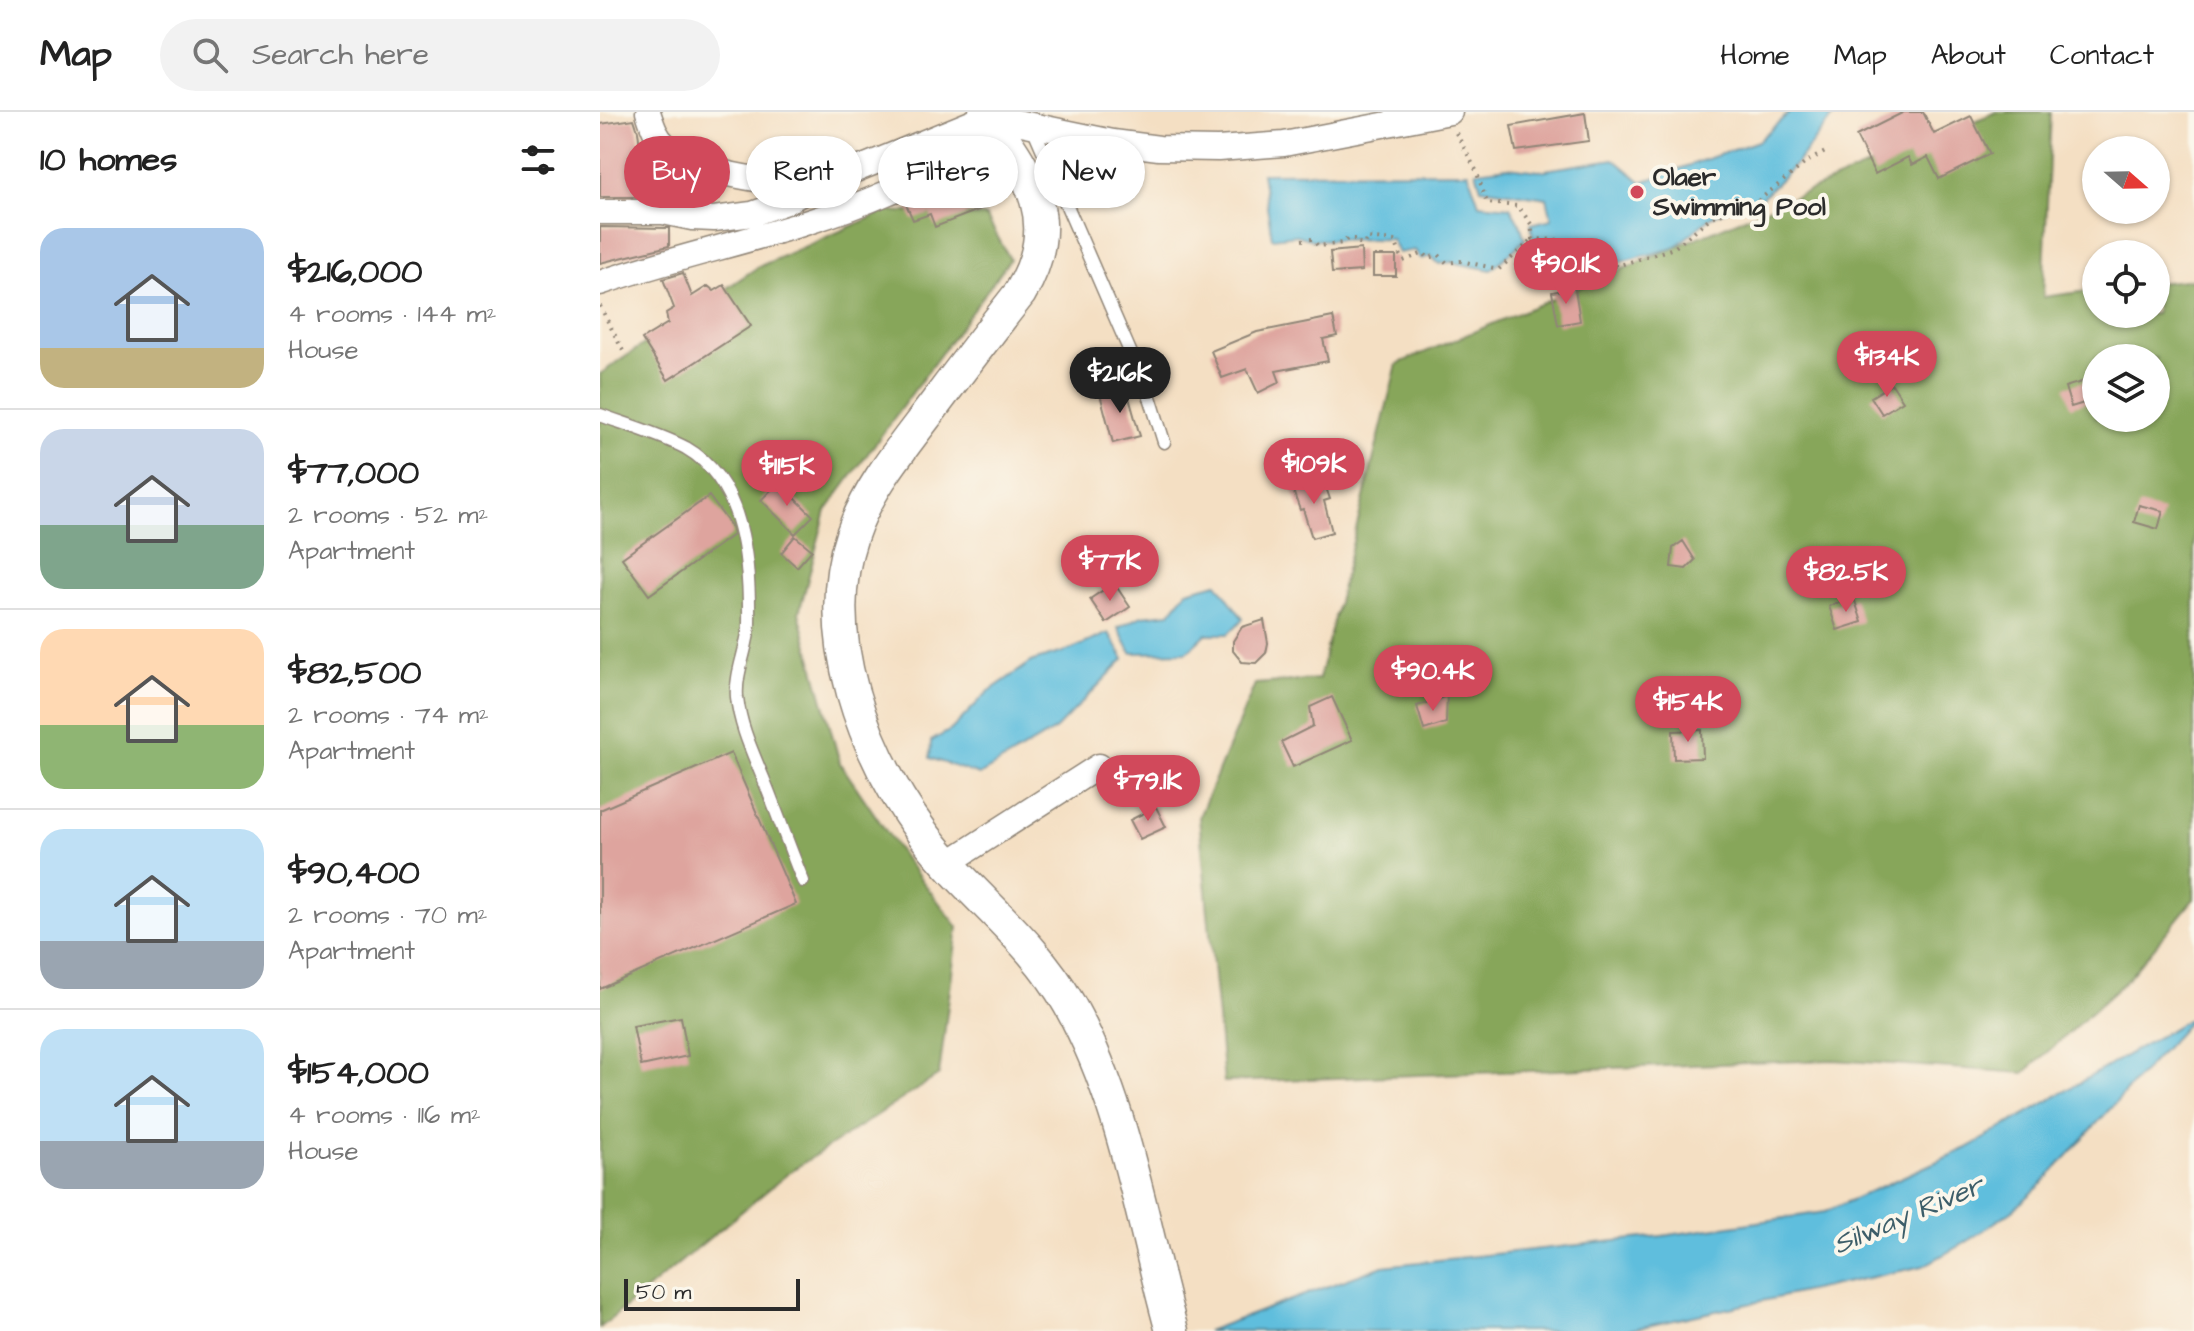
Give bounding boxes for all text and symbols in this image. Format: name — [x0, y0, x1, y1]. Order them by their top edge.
search box — [160, 19, 720, 91]
text: Map — [40, 29, 112, 81]
icon: search — [188, 33, 232, 77]
text: Search here — [252, 34, 429, 76]
text: Home — [1720, 36, 1790, 75]
text: Map — [1834, 36, 1887, 75]
text: About — [1931, 36, 2006, 75]
text: Contact — [2050, 36, 2154, 75]
text: 10 homes — [40, 136, 177, 184]
chip: Buy — [624, 136, 730, 208]
chip: Rent — [746, 136, 862, 208]
chip: Filters — [878, 136, 1018, 208]
chip: New — [1034, 136, 1145, 208]
north arrow — [2082, 136, 2170, 224]
map controls — [2082, 136, 2170, 432]
icon: filters — [516, 138, 560, 182]
place label: Olaer Swimming Pool — [1652, 159, 1826, 228]
marker: Olaer Swimming Pool — [1628, 183, 1646, 201]
pin: $90.1K — [1501, 238, 1631, 306]
button: locate — [2082, 240, 2170, 328]
text: $90.1K — [1532, 246, 1600, 282]
text: $216,000 — [288, 248, 422, 296]
icon: home — [104, 260, 200, 356]
text: 4 rooms · 144 m² — [288, 296, 497, 332]
pin: $134K — [1831, 331, 1943, 399]
text: House — [288, 332, 359, 368]
text: $134K — [1855, 339, 1919, 375]
button: layers — [2082, 344, 2170, 432]
pin: $216K — [1064, 347, 1176, 415]
text: $216K — [1088, 355, 1152, 391]
pin: $109K — [1258, 438, 1370, 506]
pin: $115K — [731, 440, 843, 508]
text: $109K — [1282, 446, 1346, 482]
text: $115K — [759, 448, 815, 484]
text: $77,000 — [288, 449, 419, 497]
icon: home — [104, 461, 200, 557]
text: 2 rooms · 52 m² — [288, 497, 488, 533]
text: Apartment — [288, 533, 415, 569]
pin: $77K — [1063, 535, 1157, 603]
text: $77K — [1079, 543, 1141, 579]
pin: $82.5K — [1781, 546, 1911, 614]
text: $82.5K — [1804, 554, 1888, 590]
pin: $90.4K — [1368, 645, 1498, 713]
text: $82,500 — [288, 649, 421, 697]
text: $90.4K — [1392, 653, 1474, 689]
icon: home — [104, 661, 200, 757]
pin: $154K — [1632, 676, 1744, 744]
text: $154K — [1653, 684, 1723, 720]
text: 2 rooms · 74 m² — [288, 697, 489, 733]
text: Apartment — [288, 733, 415, 769]
pin: $79.1K — [1083, 755, 1213, 823]
text: $79.1K — [1114, 763, 1182, 799]
text: $90,400 — [288, 849, 420, 897]
icon: home — [104, 861, 200, 957]
text: 2 rooms · 70 m² — [288, 897, 487, 933]
text: Apartment — [288, 933, 415, 969]
text: $154,000 — [288, 1049, 429, 1097]
icon: home — [104, 1061, 200, 1157]
text: 4 rooms · 116 m² — [288, 1097, 481, 1133]
text: House — [288, 1133, 359, 1169]
water label: Silway River — [1827, 1165, 1992, 1265]
scale bar — [624, 1275, 800, 1311]
text: 50 m — [636, 1277, 691, 1308]

